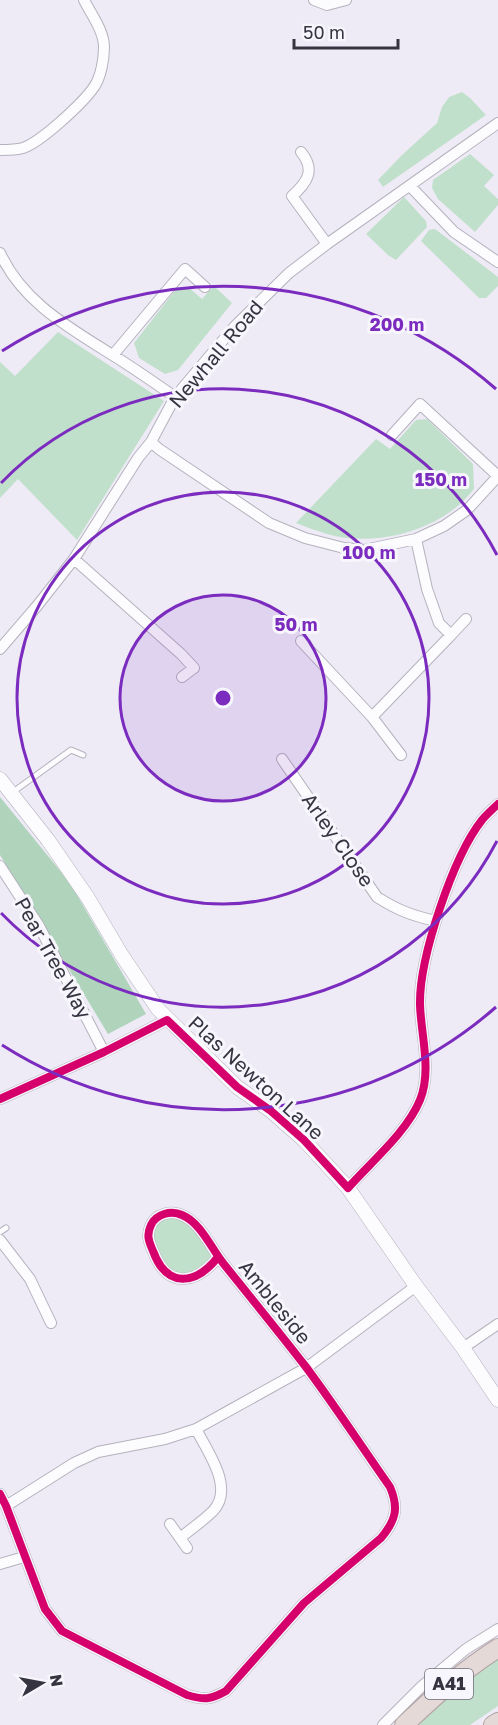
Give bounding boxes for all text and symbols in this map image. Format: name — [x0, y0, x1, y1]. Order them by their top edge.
scale bar — [294, 12, 398, 50]
text: 50 m — [303, 21, 345, 43]
street label: Newhall Road — [163, 295, 267, 412]
text: 200 m — [370, 313, 424, 335]
text: 150 m — [415, 468, 467, 490]
text: 100 m — [343, 541, 395, 563]
text: 50 m — [275, 613, 317, 635]
centre of rings — [213, 688, 233, 708]
street label: Arley Close — [298, 788, 380, 891]
street label: Pear Tree Way — [11, 892, 97, 1023]
street label: Plas Newton Lane — [184, 1010, 329, 1144]
street label: Ambleside — [235, 1255, 317, 1348]
north arrow — [12, 1653, 72, 1713]
road number: A41 — [425, 1669, 473, 1699]
text: N — [46, 1673, 68, 1688]

